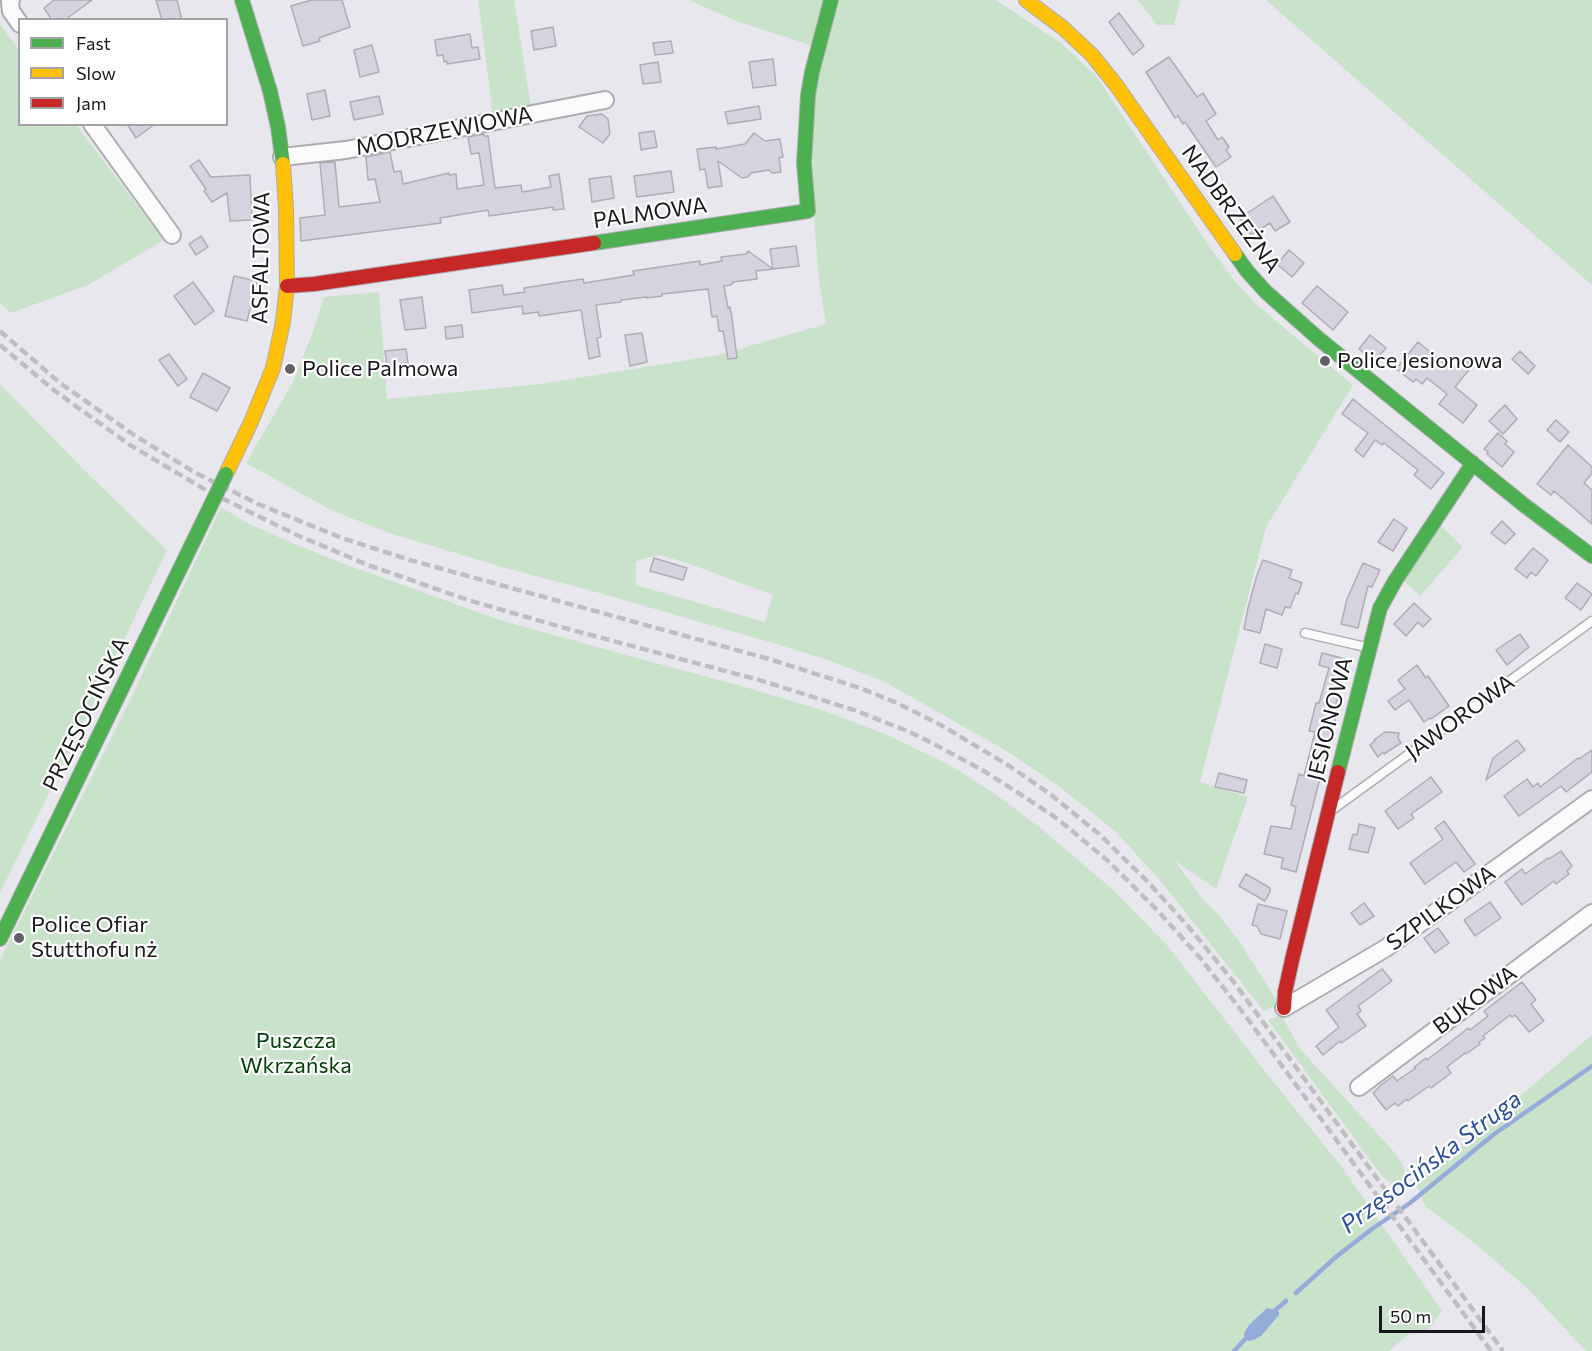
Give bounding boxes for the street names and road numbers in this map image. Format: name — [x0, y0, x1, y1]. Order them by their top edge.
street label: MODRZEWIOWA — [353, 101, 535, 161]
street label: NADBRZEŻNA — [1176, 140, 1286, 278]
street label: ASFALTOWA — [247, 192, 275, 324]
street label: PALMOWA — [591, 192, 709, 234]
street label: PRZĘSOCIŃSKA — [37, 633, 135, 795]
street label: JESIONOWA — [1302, 654, 1358, 784]
street label: JAWOROWA — [1401, 669, 1519, 765]
street label: SZPILKOWA — [1382, 860, 1500, 956]
street label: BUKOWA — [1428, 960, 1522, 1040]

